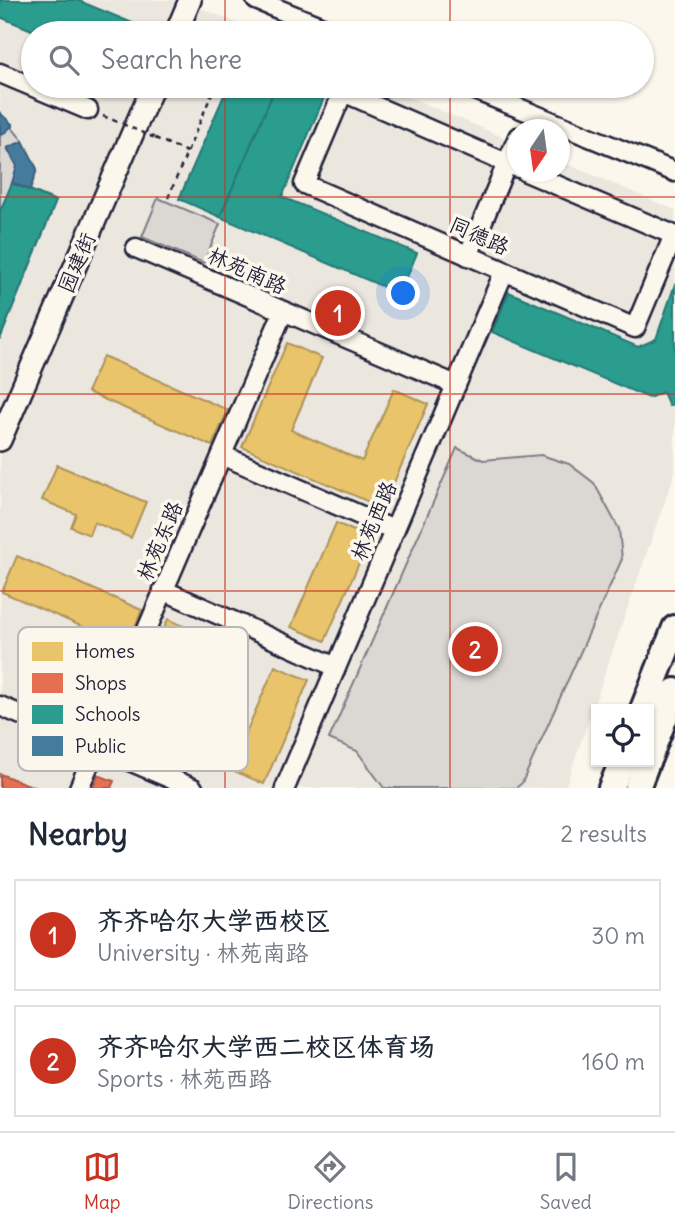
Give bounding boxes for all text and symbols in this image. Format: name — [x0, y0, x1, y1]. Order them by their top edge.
search box — [21, 21, 654, 98]
icon: search — [45, 41, 83, 79]
text: Search here — [101, 43, 242, 76]
north arrow — [507, 119, 570, 182]
street label: 同德路 — [445, 210, 513, 261]
street label: 园建街 — [52, 229, 101, 297]
street label: 林苑南路 — [203, 241, 291, 300]
your location — [386, 276, 420, 310]
pin: 1 — [315, 287, 361, 339]
street label: 林苑西路 — [345, 477, 402, 565]
street label: 林苑东路 — [131, 497, 188, 585]
pin: 2 — [452, 623, 498, 675]
legend — [18, 627, 248, 771]
text: Homes — [75, 639, 135, 663]
text: Shops — [75, 671, 127, 695]
text: Schools — [75, 702, 140, 726]
map controls — [591, 704, 654, 767]
button: locate — [591, 704, 654, 767]
text: Public — [75, 734, 126, 758]
text: Nearby — [28, 815, 128, 853]
text: 2 results — [561, 819, 647, 848]
text: 齐齐哈尔大学西校区 — [97, 904, 331, 937]
text: 1 — [48, 921, 58, 950]
text: 30 m — [591, 921, 645, 950]
text: University · 林苑南路 — [97, 938, 308, 967]
text: 齐齐哈尔大学西二校区体育场 — [97, 1030, 435, 1063]
text: 2 — [47, 1047, 59, 1076]
text: 160 m — [582, 1047, 645, 1076]
text: Sports · 林苑西路 — [97, 1064, 271, 1093]
tab: Map — [83, 1148, 121, 1214]
tab: Directions — [288, 1148, 373, 1214]
tab: Saved — [540, 1148, 592, 1214]

